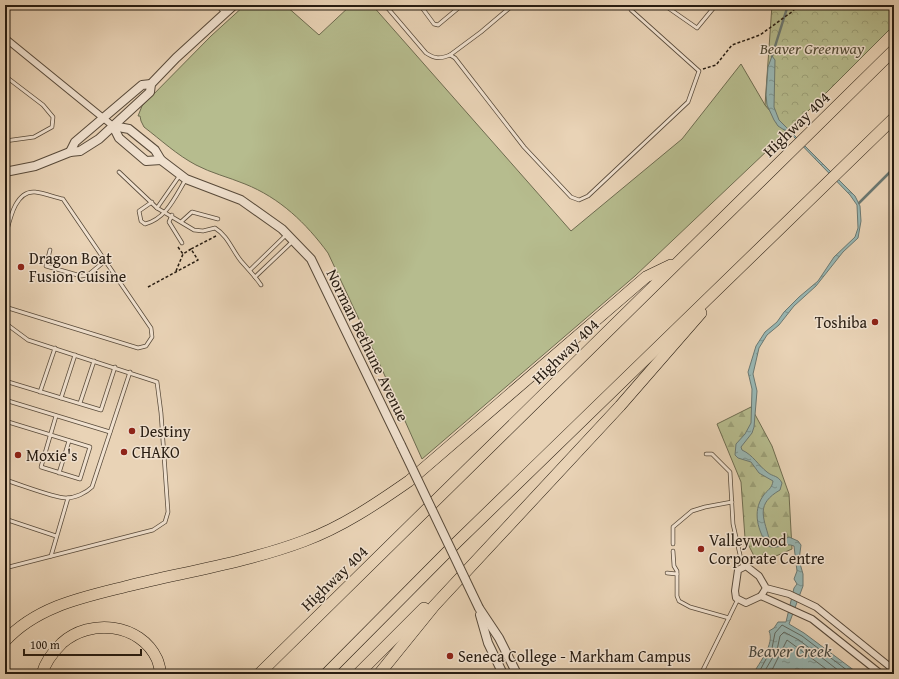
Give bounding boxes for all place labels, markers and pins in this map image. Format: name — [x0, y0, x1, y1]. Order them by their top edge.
place label: Dragon Boat Fusion Cuisine — [29, 246, 126, 288]
marker: Dragon Boat Fusion Cuisine — [16, 262, 26, 272]
place label: Toshiba — [815, 310, 867, 334]
marker: Toshiba — [870, 317, 880, 327]
place label: Destiny — [140, 419, 191, 443]
marker: Destiny — [127, 426, 137, 436]
place label: CHAKO — [132, 440, 180, 464]
place label: Moxie's — [26, 443, 78, 467]
marker: CHAKO — [119, 447, 129, 457]
marker: Moxie's — [13, 450, 23, 460]
place label: Valleywood Corporate Centre — [709, 528, 825, 570]
marker: Valleywood Corporate Centre — [696, 544, 706, 554]
place label: Seneca College - Markham Campus — [458, 644, 691, 668]
marker: Seneca College - Markham Campus — [445, 651, 455, 661]

